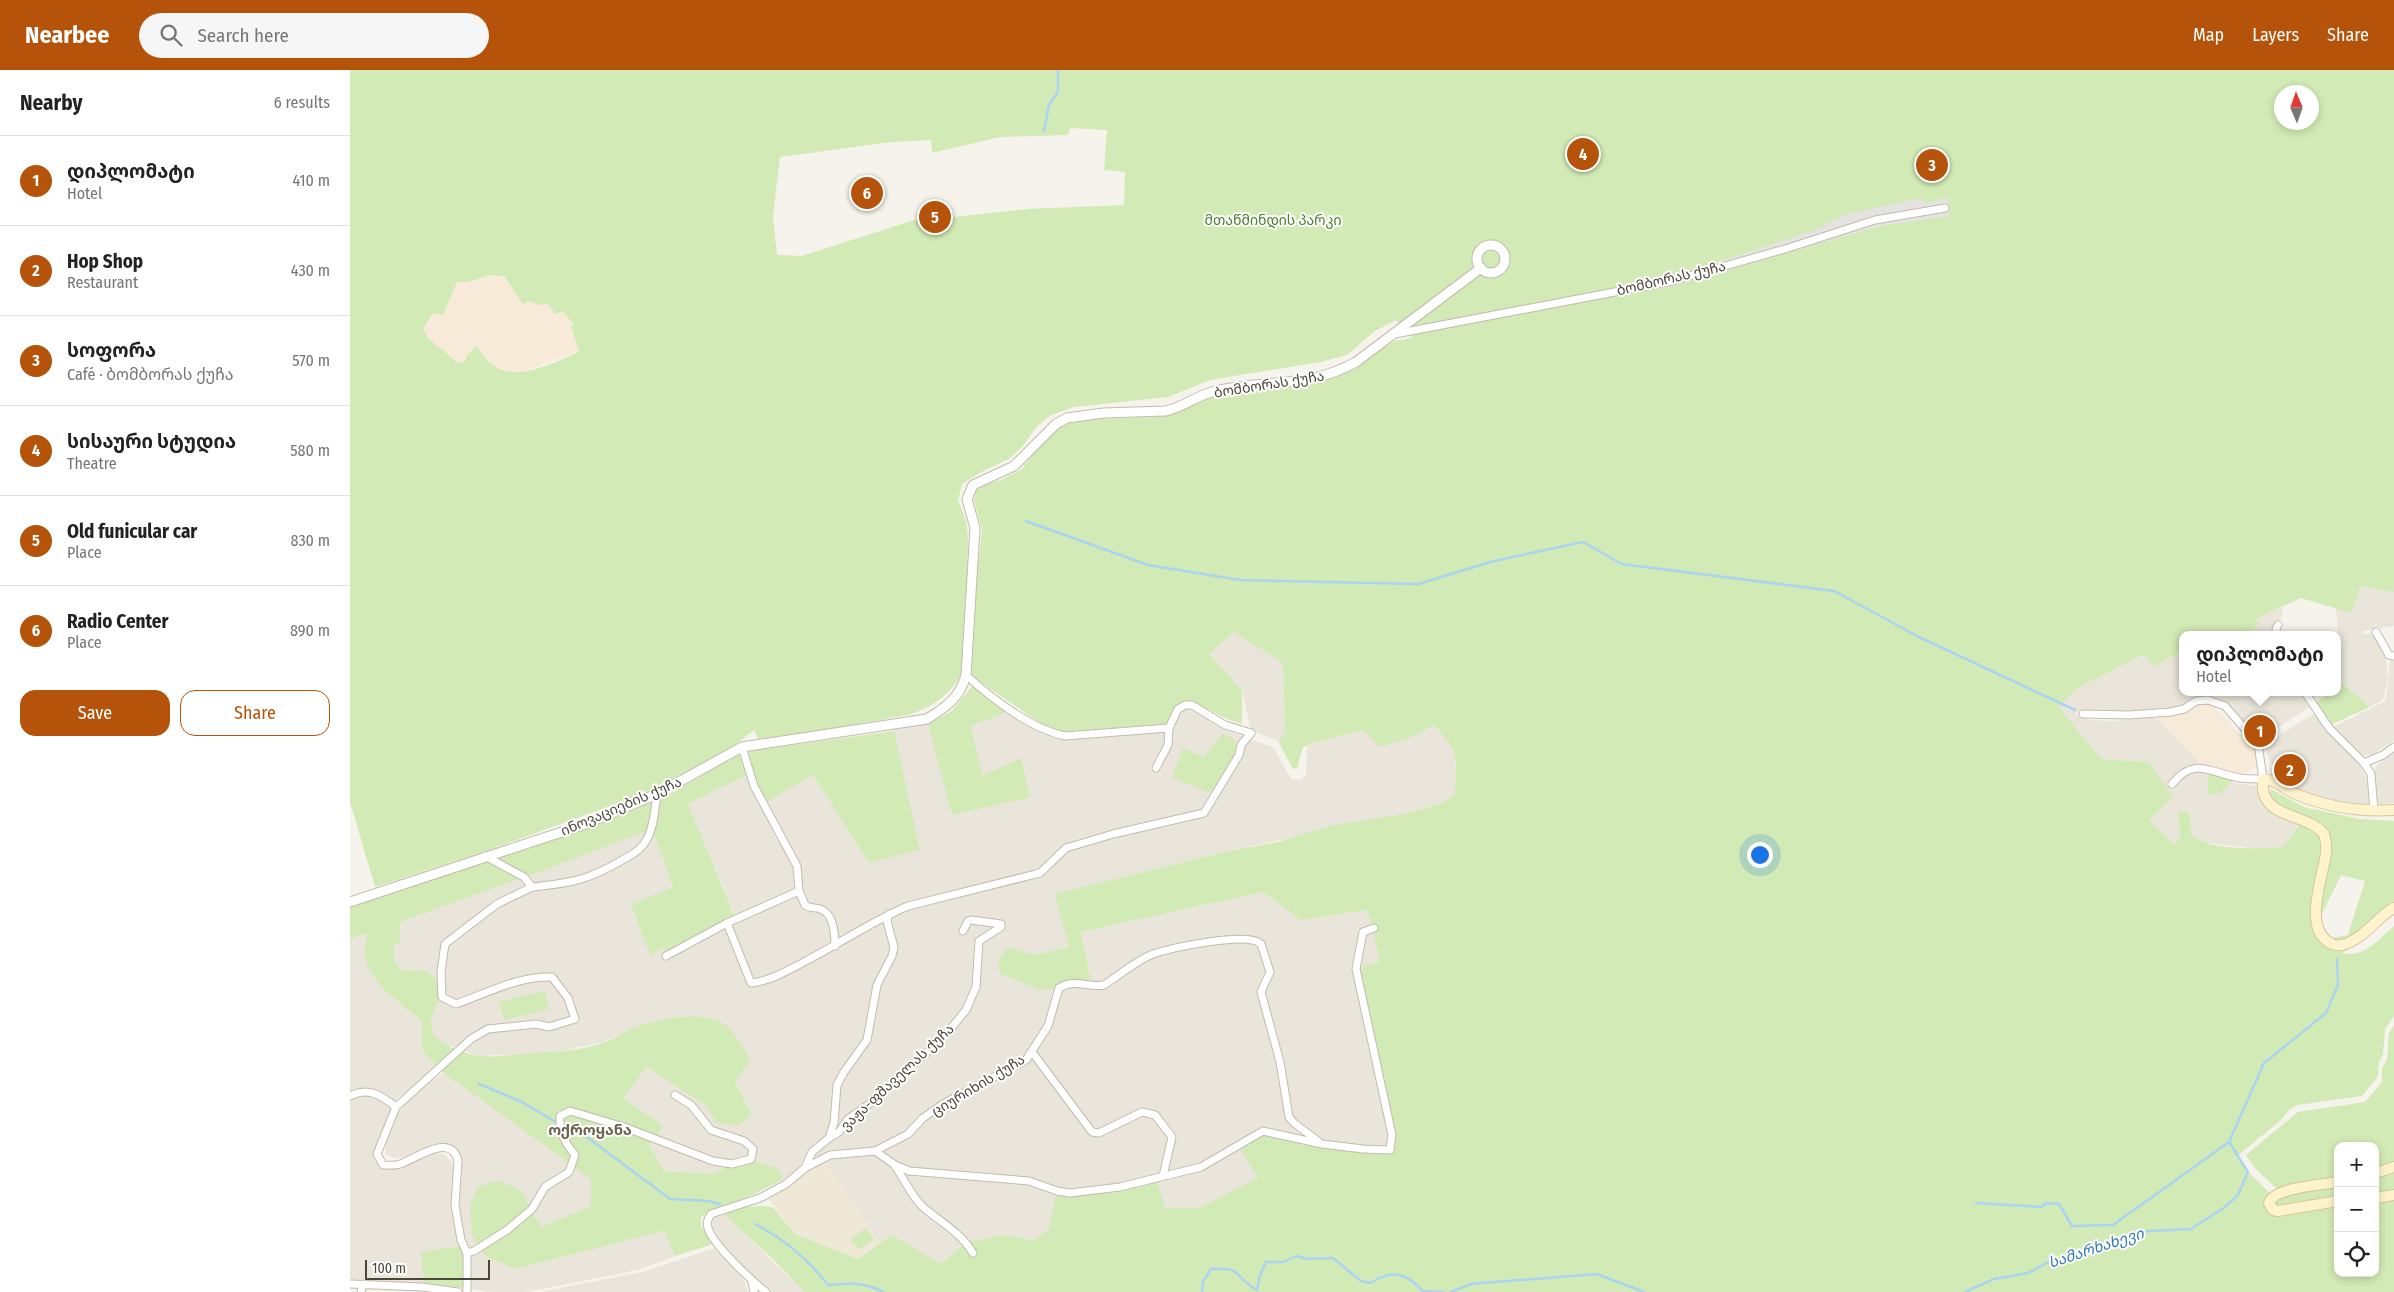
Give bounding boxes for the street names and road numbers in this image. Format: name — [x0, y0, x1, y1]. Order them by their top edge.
street label: ბომბორას ქუჩა — [1615, 258, 1727, 299]
street label: ბომბორას ქუჩა — [1213, 367, 1325, 402]
street label: ინოვაციების ქუჩა — [558, 773, 684, 840]
street label: ვაჟა-ფშაველას ქუჩა — [837, 1020, 958, 1134]
street label: ციურიხის ქუჩა — [929, 1051, 1028, 1120]

